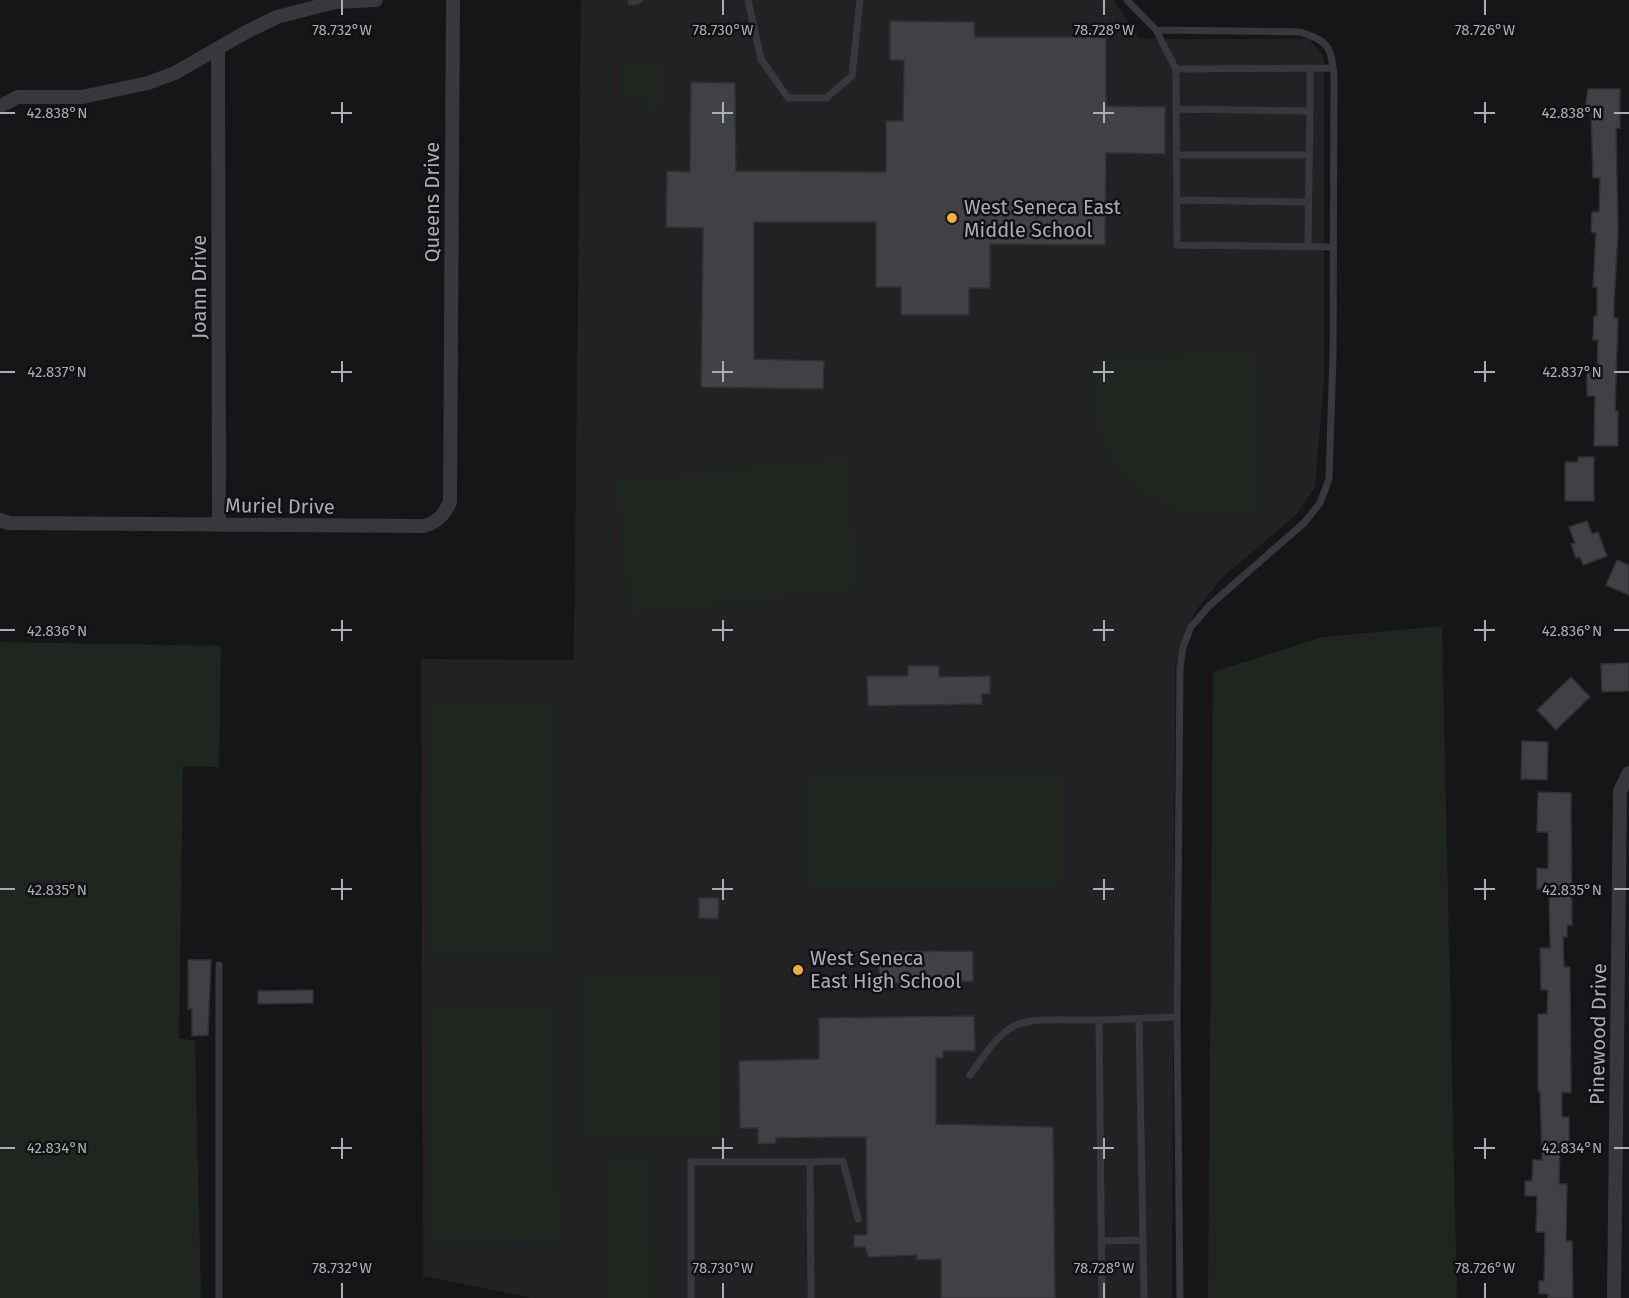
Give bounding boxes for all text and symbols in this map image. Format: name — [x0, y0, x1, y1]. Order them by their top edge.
text: 78.732°W — [312, 21, 372, 39]
text: 78.730°W — [693, 21, 754, 39]
text: 78.728°W — [1074, 21, 1135, 39]
text: 78.726°W — [1455, 21, 1516, 39]
text: 42.838°N — [27, 104, 87, 122]
text: 42.838°N — [1542, 104, 1602, 122]
street label: Queens Drive — [420, 142, 444, 262]
place label: West Seneca East Middle School — [964, 195, 1122, 242]
marker: West Seneca East Middle School — [945, 211, 959, 225]
street label: Joann Drive — [187, 235, 211, 339]
text: 42.837°N — [27, 363, 87, 381]
text: 42.837°N — [1542, 363, 1602, 381]
street label: Muriel Drive — [225, 493, 335, 519]
text: 42.836°N — [27, 622, 87, 640]
text: 42.836°N — [1542, 622, 1602, 640]
text: 42.835°N — [27, 881, 87, 899]
text: 42.835°N — [1542, 881, 1602, 899]
place label: West Seneca East High School — [810, 946, 961, 993]
marker: West Seneca East High School — [791, 963, 805, 977]
street label: Pinewood Drive — [1585, 963, 1611, 1105]
text: 42.834°N — [27, 1139, 87, 1157]
text: 42.834°N — [1542, 1139, 1602, 1157]
text: 78.732°W — [312, 1259, 372, 1277]
text: 78.730°W — [693, 1259, 754, 1277]
text: 78.728°W — [1074, 1259, 1135, 1277]
text: 78.726°W — [1455, 1259, 1516, 1277]

